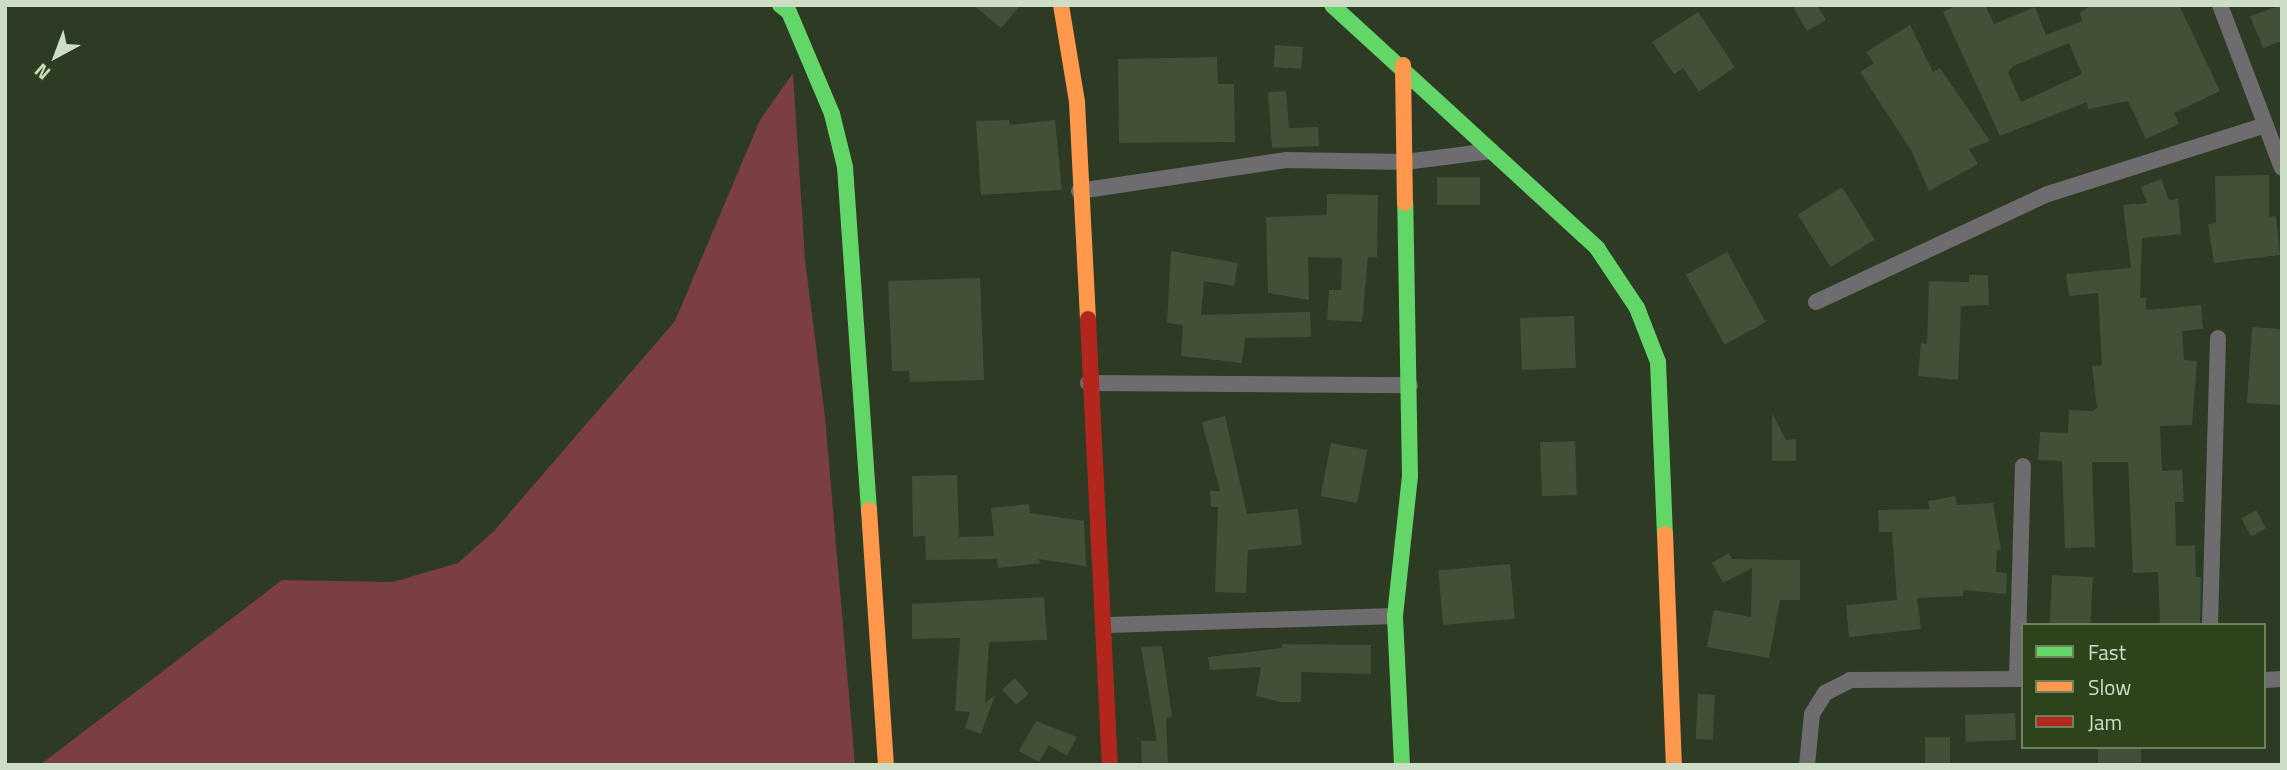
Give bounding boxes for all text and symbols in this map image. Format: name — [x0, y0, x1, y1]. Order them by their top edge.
north arrow — [21, 21, 91, 91]
text: N — [27, 57, 56, 87]
legend — [2021, 623, 2266, 749]
text: Fast — [2088, 636, 2126, 668]
text: Slow — [2088, 671, 2131, 703]
text: Jam — [2088, 706, 2122, 738]

